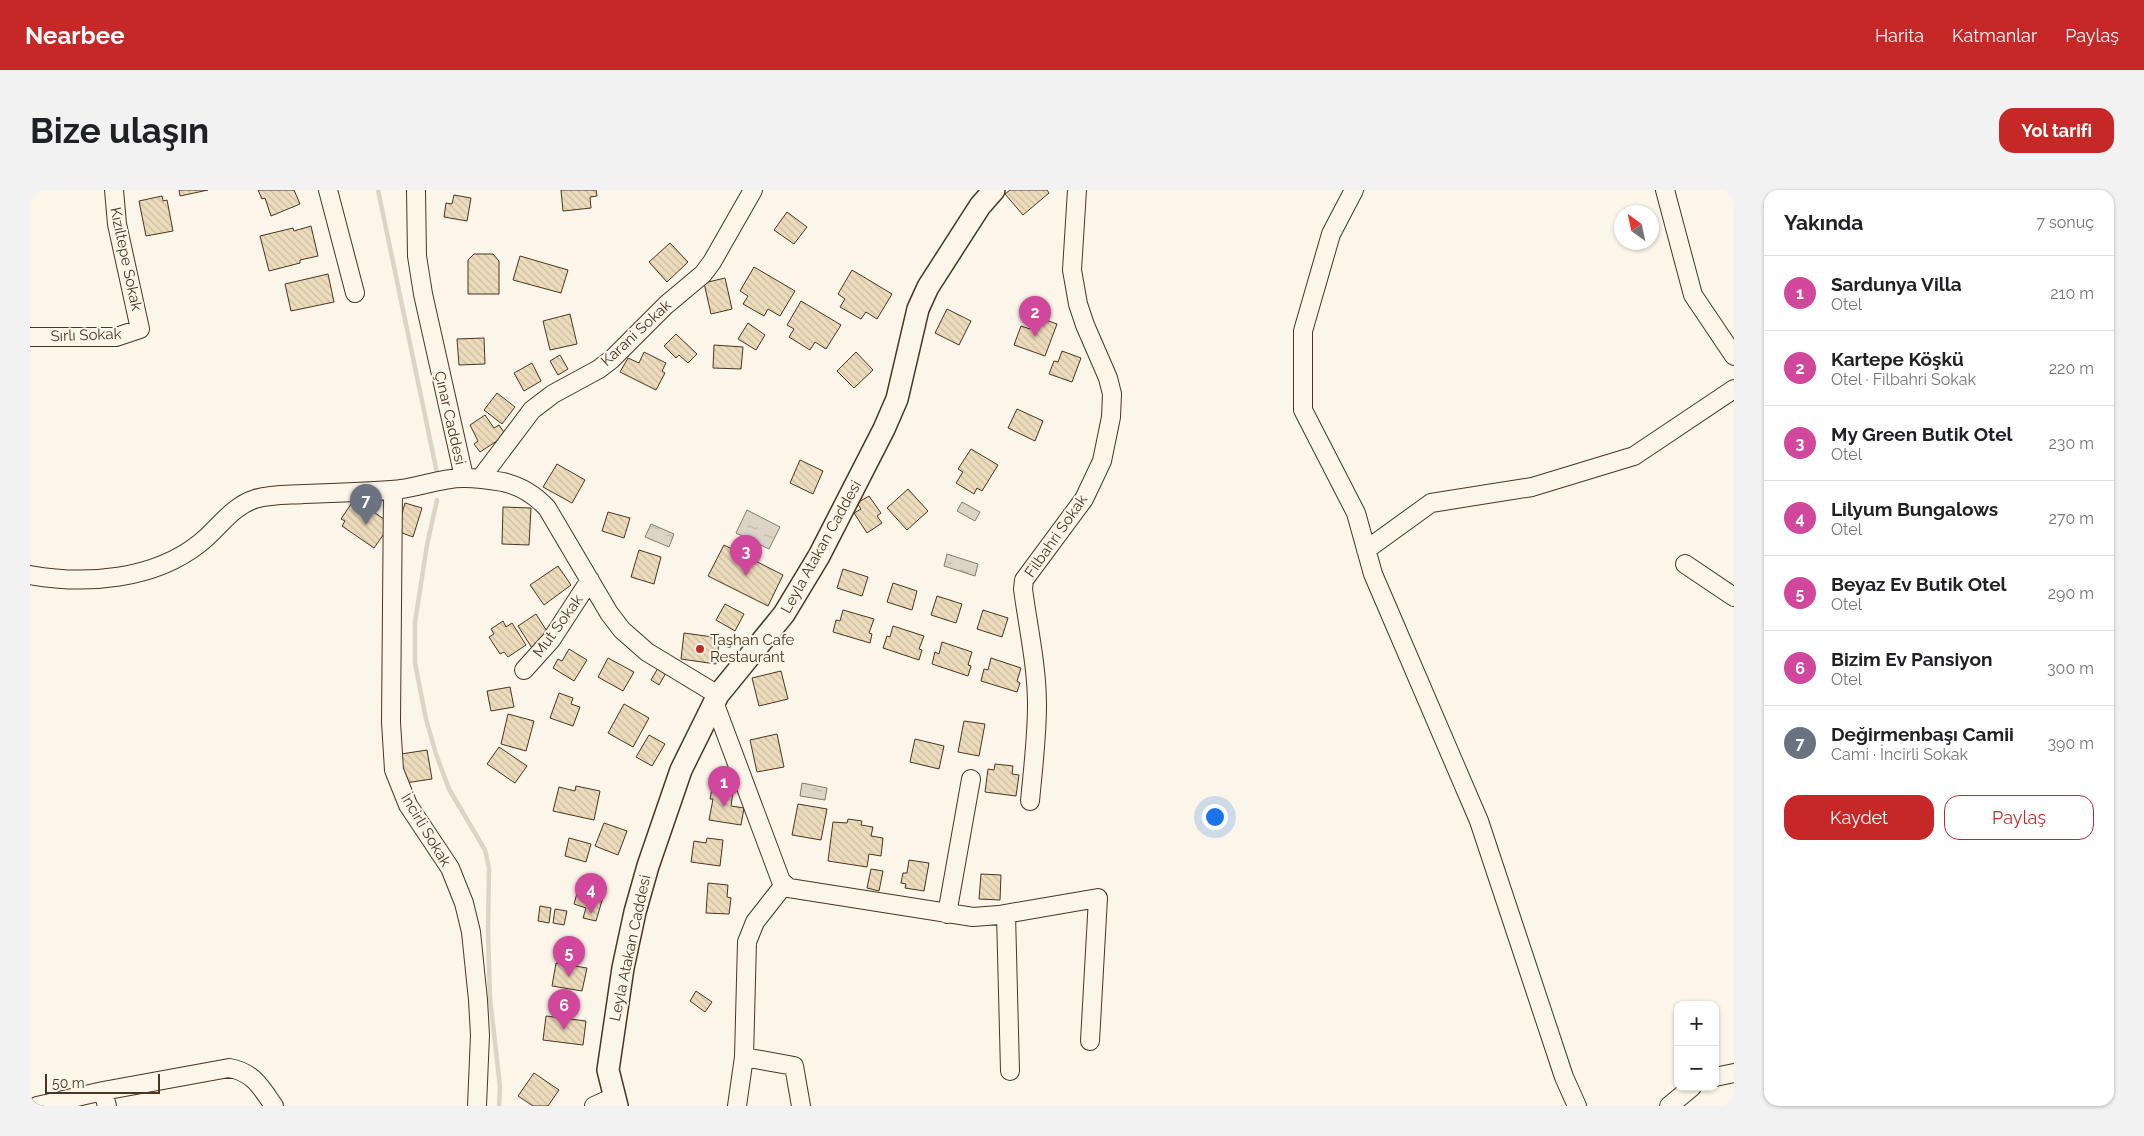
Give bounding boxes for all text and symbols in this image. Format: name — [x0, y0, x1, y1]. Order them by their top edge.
text: Nearbee — [25, 21, 125, 50]
text: Harita — [1875, 25, 1924, 46]
text: Katmanlar — [1952, 25, 2037, 46]
text: Paylaş — [2065, 25, 2119, 46]
button: Yol tarifi — [1999, 108, 2114, 153]
text: Bize ulaşın — [30, 110, 209, 151]
north arrow — [1614, 205, 1659, 250]
street label: Kızıltepe Sokak — [106, 206, 146, 312]
text: Yakında — [1784, 210, 1863, 235]
text: 7 sonuç — [2036, 213, 2094, 232]
text: Sardunya Villa — [1831, 273, 1962, 295]
text: 1 — [1796, 284, 1804, 303]
text: 210 m — [2050, 284, 2094, 303]
text: Otel — [1831, 295, 1862, 314]
street label: Karani Sokak — [597, 296, 675, 370]
pin: 2 — [1019, 296, 1051, 337]
street label: Sırlı Sokak — [50, 325, 122, 345]
text: Kartepe Köşkü — [1831, 348, 1964, 370]
text: 2 — [1795, 359, 1805, 378]
text: 220 m — [2049, 359, 2094, 378]
street label: Çınar Caddesi — [430, 369, 470, 467]
text: Otel · Filbahri Sokak — [1831, 370, 1976, 389]
text: My Green Butik Otel — [1831, 423, 2013, 445]
text: 3 — [1796, 434, 1804, 453]
text: 230 m — [2049, 434, 2094, 453]
text: Otel — [1831, 445, 1862, 464]
street label: Leyla Atakan Caddesi — [777, 477, 865, 617]
pin: 7 — [350, 484, 382, 525]
street label: Filbahri Sokak — [1021, 491, 1091, 581]
text: Lilyum Bungalows — [1831, 498, 1998, 520]
text: 4 — [1795, 509, 1805, 528]
text: 270 m — [2049, 509, 2094, 528]
text: Otel — [1831, 520, 1862, 539]
pin: 3 — [730, 535, 762, 576]
text: Beyaz Ev Butik Otel — [1831, 573, 2007, 595]
text: 5 — [1796, 584, 1804, 603]
text: 290 m — [2048, 584, 2094, 603]
street label: Mut Sokak — [529, 591, 587, 661]
text: Otel — [1831, 595, 1862, 614]
place label: Taşhan Cafe Restaurant — [710, 631, 795, 666]
marker: Taşhan Cafe Restaurant — [694, 643, 706, 655]
text: Bizim Ev Pansiyon — [1831, 648, 1992, 670]
text: 6 — [1795, 659, 1805, 678]
text: 300 m — [2047, 659, 2094, 678]
text: Otel — [1831, 670, 1862, 689]
text: Değirmenbaşı Camii — [1831, 723, 2014, 745]
text: 7 — [1796, 734, 1804, 753]
text: 390 m — [2048, 734, 2094, 753]
text: Cami · İncirli Sokak — [1831, 745, 1968, 764]
pin: 1 — [708, 766, 740, 807]
street label: İncirli Sokak — [397, 789, 456, 870]
button: Kaydet — [1784, 795, 1934, 840]
button: Paylaş — [1944, 795, 2094, 840]
your location — [1202, 804, 1228, 830]
pin: 4 — [575, 873, 607, 914]
street label: Leyla Atakan Caddesi — [606, 873, 654, 1023]
pin: 5 — [553, 936, 585, 977]
pin: 6 — [548, 989, 580, 1030]
map controls — [1674, 1001, 1719, 1091]
button: + — [1674, 1001, 1719, 1046]
button: − — [1674, 1046, 1719, 1091]
scale bar — [45, 1071, 160, 1094]
text: 50 m — [52, 1075, 85, 1091]

